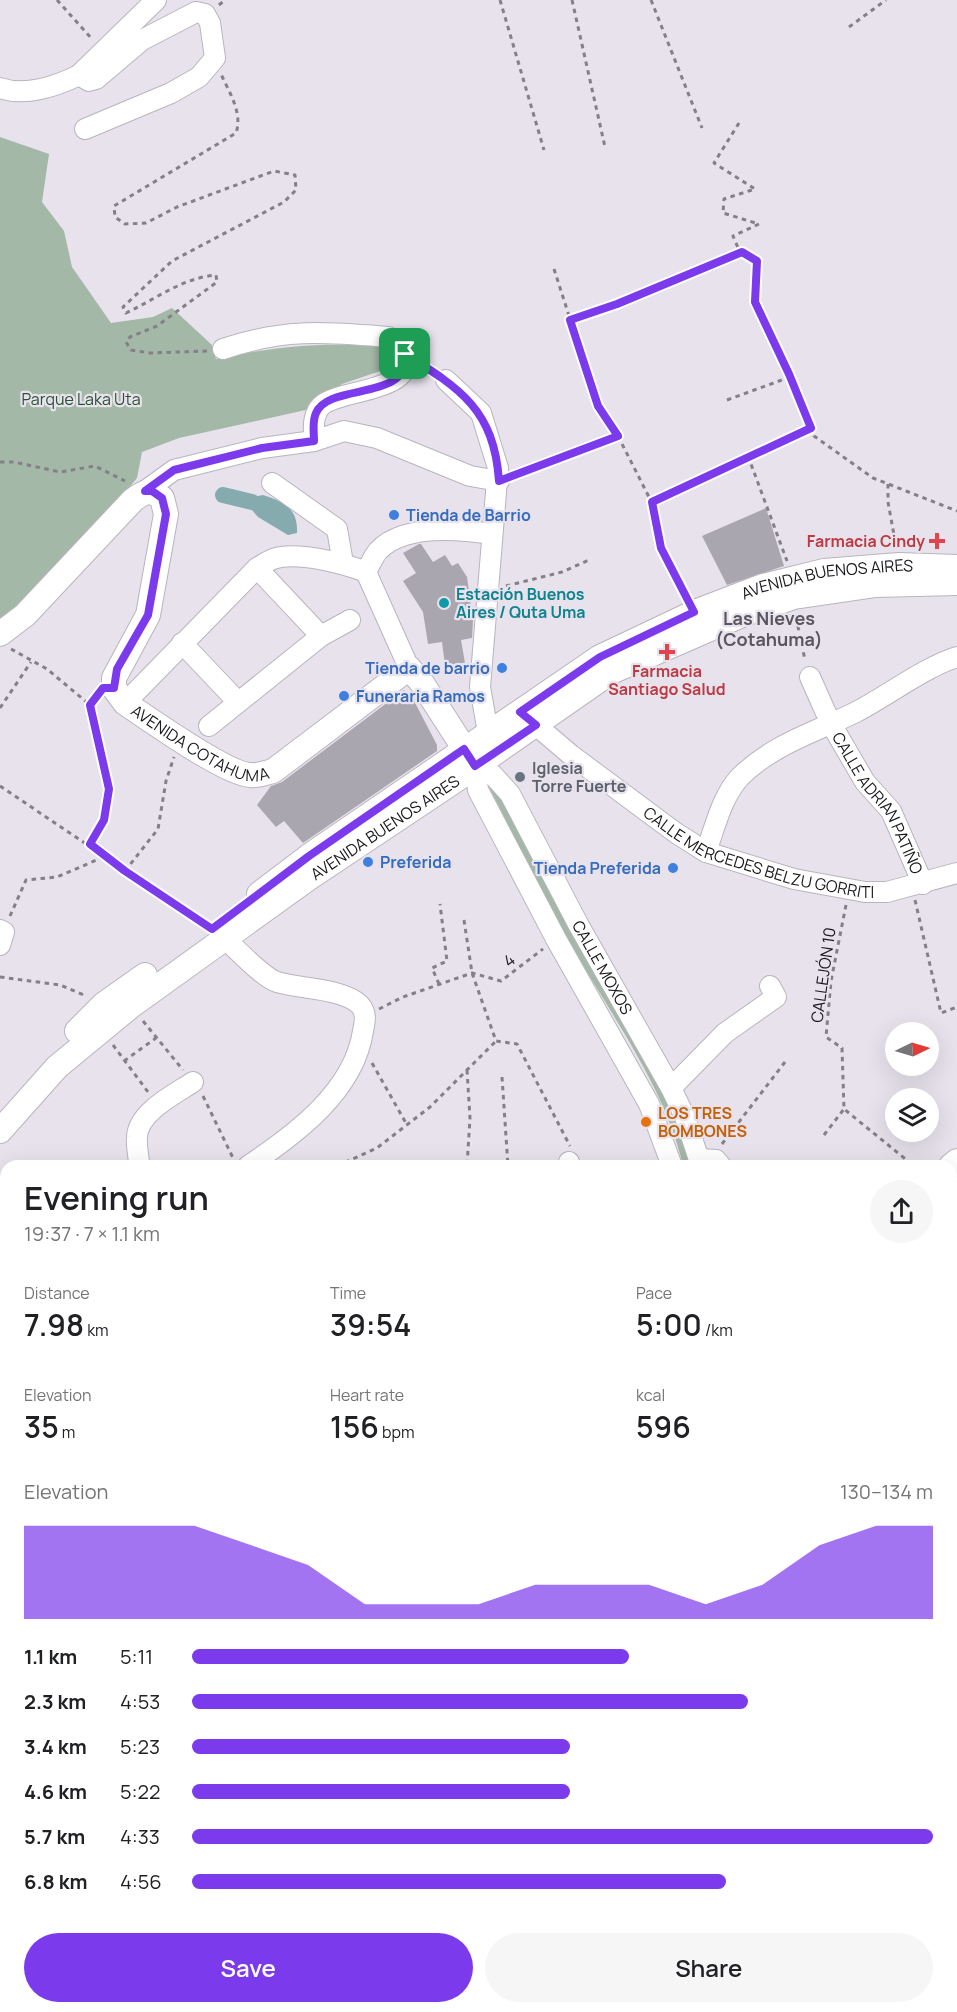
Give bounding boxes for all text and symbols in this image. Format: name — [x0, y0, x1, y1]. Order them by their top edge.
pin — [379, 328, 430, 379]
icon: arrive — [388, 337, 421, 370]
park label: Parque Laka Uta — [21, 388, 141, 410]
place label: Tienda de Barrio — [406, 504, 531, 526]
marker: Tienda de Barrio — [387, 508, 401, 522]
place label: Farmacia Cindy — [807, 530, 925, 552]
marker: Farmacia Cindy — [930, 534, 944, 548]
street label: AVENIDA BUENOS AIRES — [738, 554, 914, 604]
place label: Estación Buenos Aires / Quta Uma — [456, 583, 586, 623]
marker: Estación Buenos Aires / Quta Uma — [437, 596, 451, 610]
district label: Las Nieves (Cotahuma) — [715, 606, 823, 651]
marker: Farmacia Santiago Salud — [660, 645, 674, 659]
place label: Tienda de barrio — [365, 657, 490, 679]
place label: Farmacia Santiago Salud — [608, 660, 726, 700]
marker: Tienda de barrio — [495, 661, 509, 675]
place label: Funeraria Ramos — [356, 685, 485, 707]
marker: Funeraria Ramos — [337, 689, 351, 703]
street label: AVENIDA COTAHUMA — [127, 699, 272, 786]
street label: CALLE ADRIAN PATIÑO — [827, 728, 928, 878]
place label: Iglesia Torre Fuerte — [532, 757, 627, 797]
street label: AVENIDA BUENOS AIRES — [306, 770, 464, 885]
marker: Iglesia Torre Fuerte — [513, 770, 527, 784]
street label: CALLE MERCEDES BELZU GORRITI — [639, 801, 874, 903]
place label: Preferida — [380, 851, 451, 873]
marker: Preferida — [361, 855, 375, 869]
place label: Tienda Preferida — [534, 857, 661, 879]
marker: Tienda Preferida — [666, 861, 680, 875]
street label: CALLE MOXOS — [567, 916, 638, 1018]
street label: CALLEJÓN 10 — [805, 926, 841, 1024]
street label: 4 — [499, 948, 519, 972]
north arrow — [885, 1022, 939, 1076]
map controls — [885, 1022, 939, 1142]
button: layers — [885, 1088, 939, 1142]
place label: LOS TRES BOMBONES — [658, 1102, 747, 1142]
marker: LOS TRES BOMBONES — [639, 1115, 653, 1129]
text: Evening run — [24, 1175, 209, 1220]
button: share — [870, 1180, 933, 1243]
text: 19:37 · 7 × 1.1 km — [24, 1220, 160, 1247]
text: Distance — [24, 1282, 90, 1304]
text: Time — [330, 1282, 366, 1304]
text: Pace — [636, 1282, 672, 1304]
text: 7.98 — [24, 1304, 84, 1345]
text: 39:54 — [330, 1304, 411, 1345]
text: 5:00 — [636, 1304, 702, 1345]
text: km — [84, 1319, 109, 1341]
text: /km — [702, 1319, 733, 1341]
text: Elevation — [24, 1384, 92, 1406]
text: Heart rate — [330, 1384, 404, 1406]
text: kcal — [636, 1384, 665, 1406]
text: 35 — [24, 1406, 59, 1447]
text: 156 — [330, 1406, 379, 1447]
text: 596 — [636, 1406, 691, 1447]
text: m — [59, 1421, 75, 1443]
text: bpm — [379, 1421, 415, 1443]
text: Elevation — [24, 1478, 108, 1505]
text: 130–134 m — [840, 1478, 933, 1505]
text: 1.1 km — [24, 1643, 77, 1670]
text: 5:11 — [120, 1643, 153, 1670]
text: 2.3 km — [24, 1688, 86, 1715]
text: 4:53 — [120, 1688, 160, 1715]
text: 3.4 km — [24, 1733, 87, 1760]
text: 5:23 — [120, 1733, 160, 1760]
text: 4.6 km — [24, 1778, 87, 1805]
text: 5:22 — [120, 1778, 160, 1805]
text: 5.7 km — [24, 1823, 85, 1850]
text: 4:33 — [120, 1823, 160, 1850]
text: 6.8 km — [24, 1868, 88, 1895]
text: 4:56 — [120, 1868, 162, 1895]
button: Save — [24, 1933, 473, 2002]
button: Share — [485, 1933, 933, 2002]

